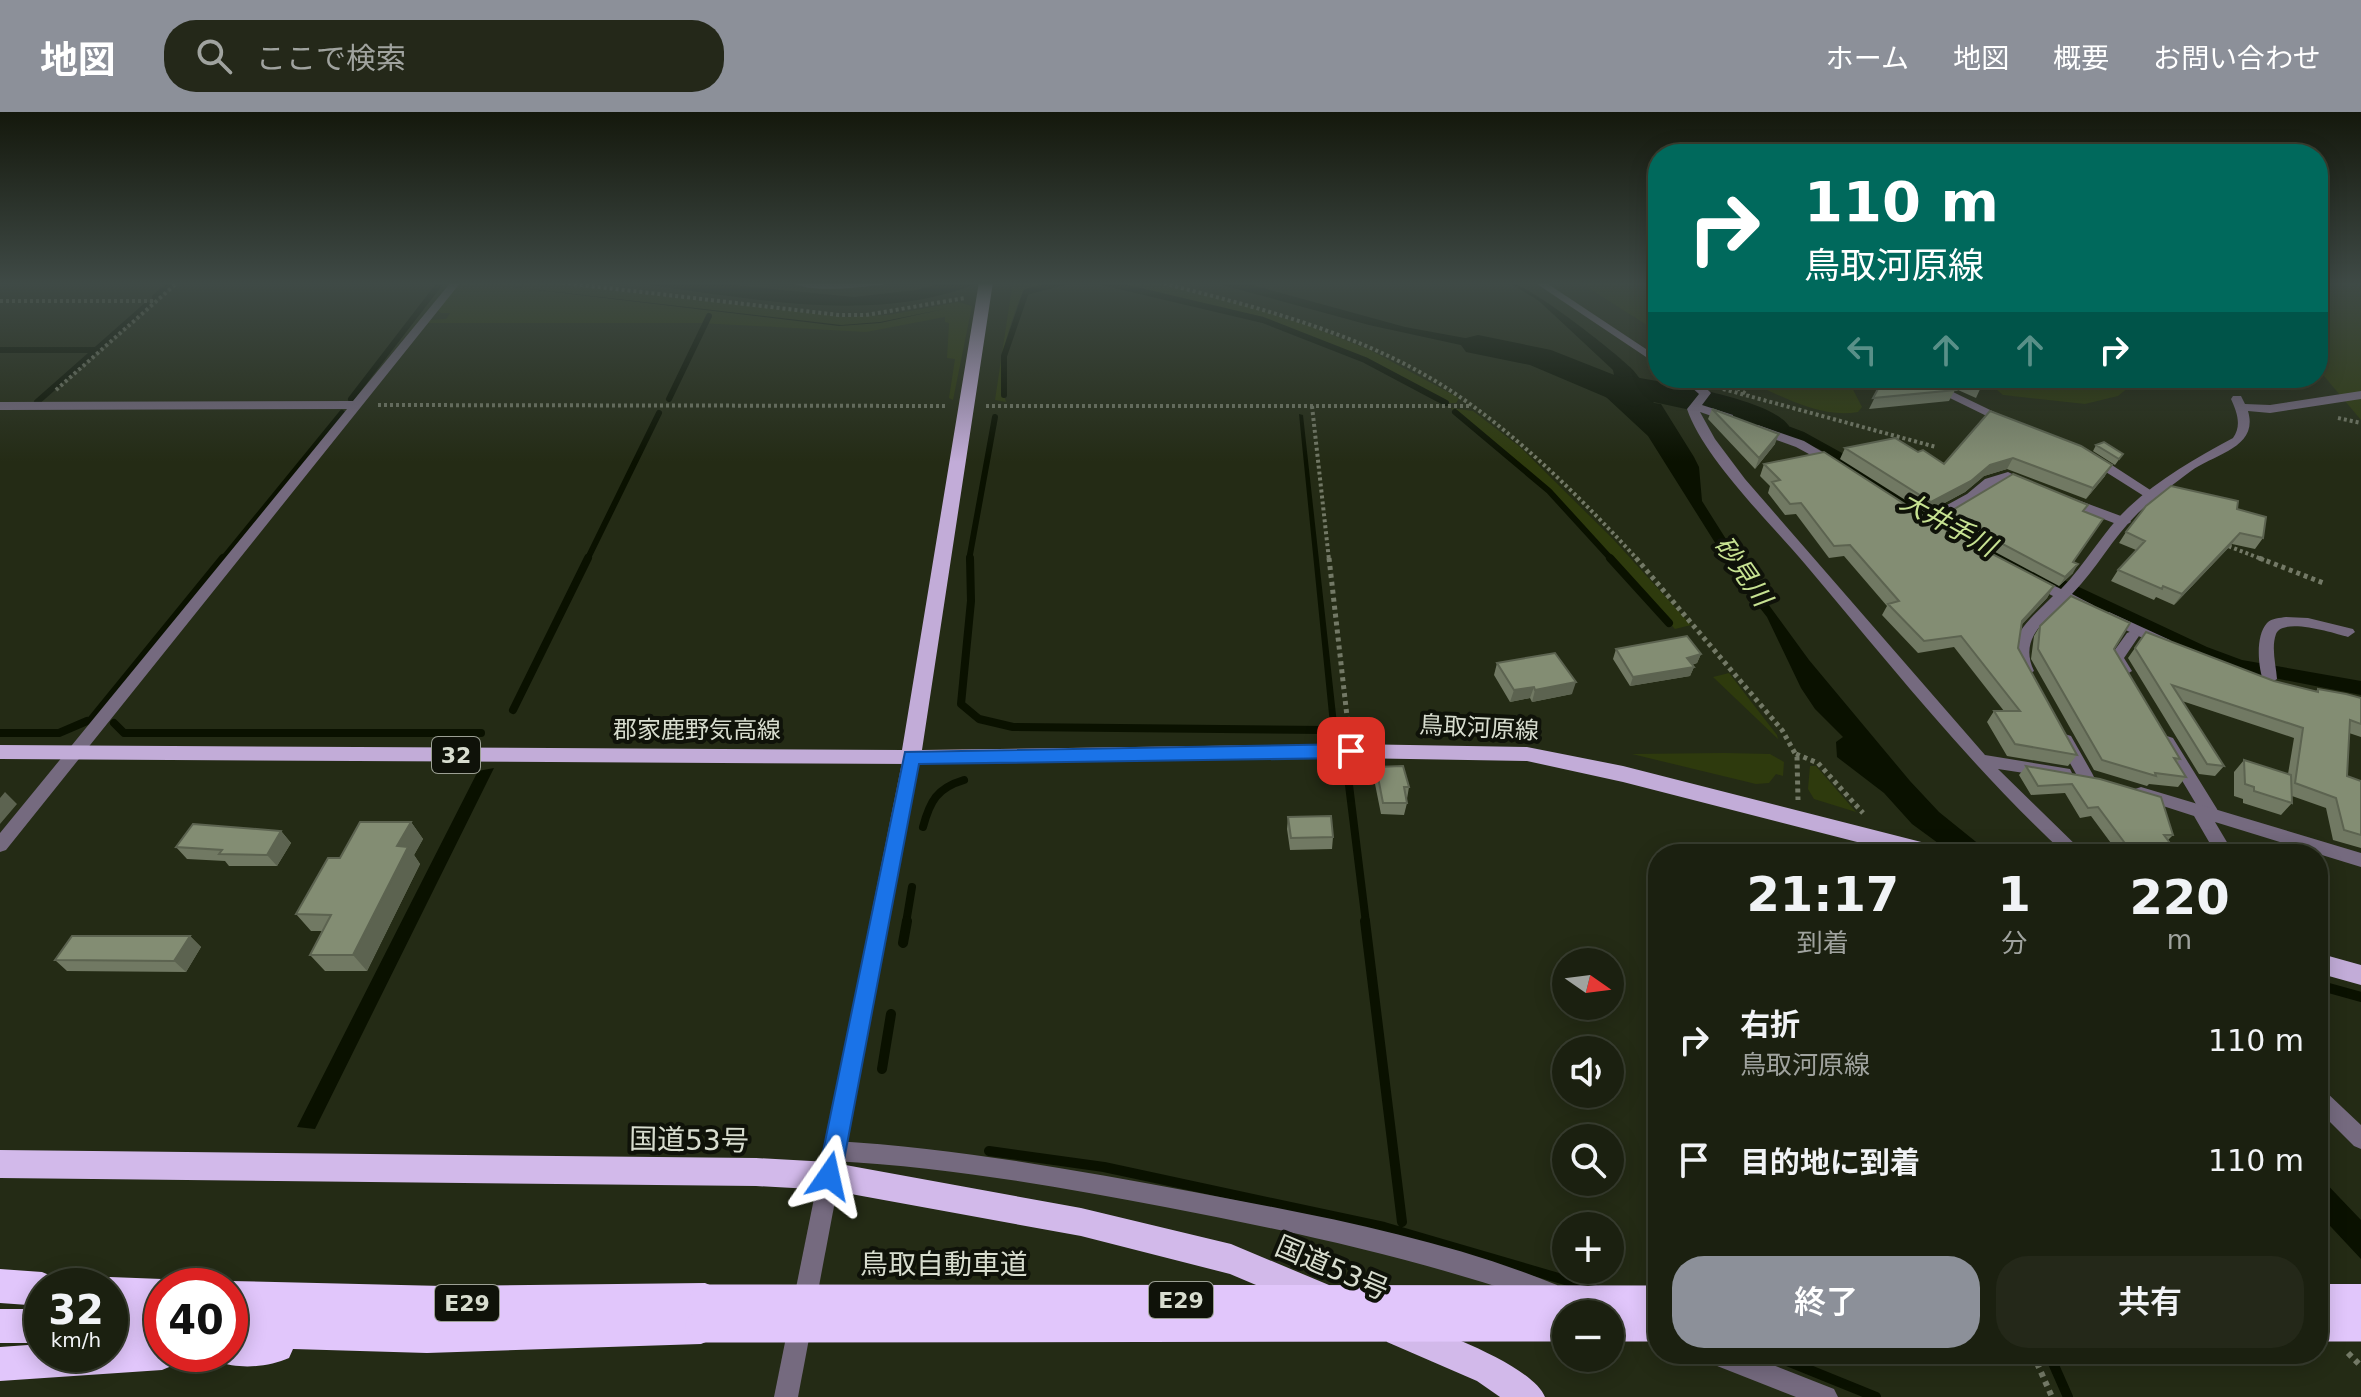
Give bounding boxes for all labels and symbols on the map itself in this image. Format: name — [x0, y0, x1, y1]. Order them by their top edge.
water label: 大井手川 — [1895, 486, 2003, 564]
water label: 砂見川 — [1708, 530, 1779, 614]
street label: 鳥取河原線 — [1418, 711, 1540, 745]
street label: 郡家鹿野気高線 — [613, 716, 781, 744]
pin — [1317, 717, 1385, 785]
road number: 32 — [432, 737, 480, 773]
north arrow — [1552, 948, 1624, 1020]
street label: 国道53号 — [629, 1122, 749, 1158]
position arrow — [787, 1134, 871, 1218]
street label: 国道53号 — [1270, 1229, 1394, 1307]
street label: 鳥取自動車道 — [860, 1248, 1028, 1281]
speed limit sign: 40 — [144, 1268, 248, 1372]
road number: E29 — [1149, 1282, 1213, 1318]
road number: E29 — [435, 1285, 499, 1321]

